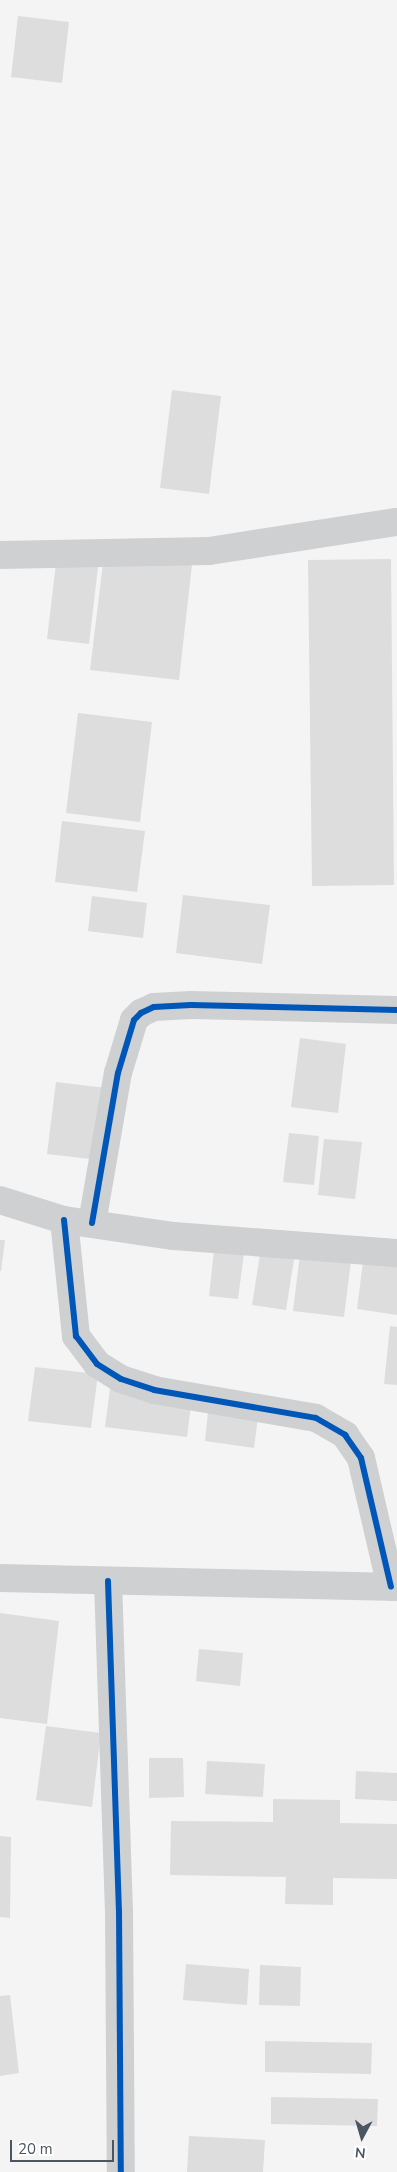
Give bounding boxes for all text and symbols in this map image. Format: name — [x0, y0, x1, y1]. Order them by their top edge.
north arrow — [337, 2112, 387, 2162]
scale bar — [12, 2130, 116, 2162]
text: 20 m — [18, 2139, 53, 2159]
text: N — [354, 2142, 367, 2162]

